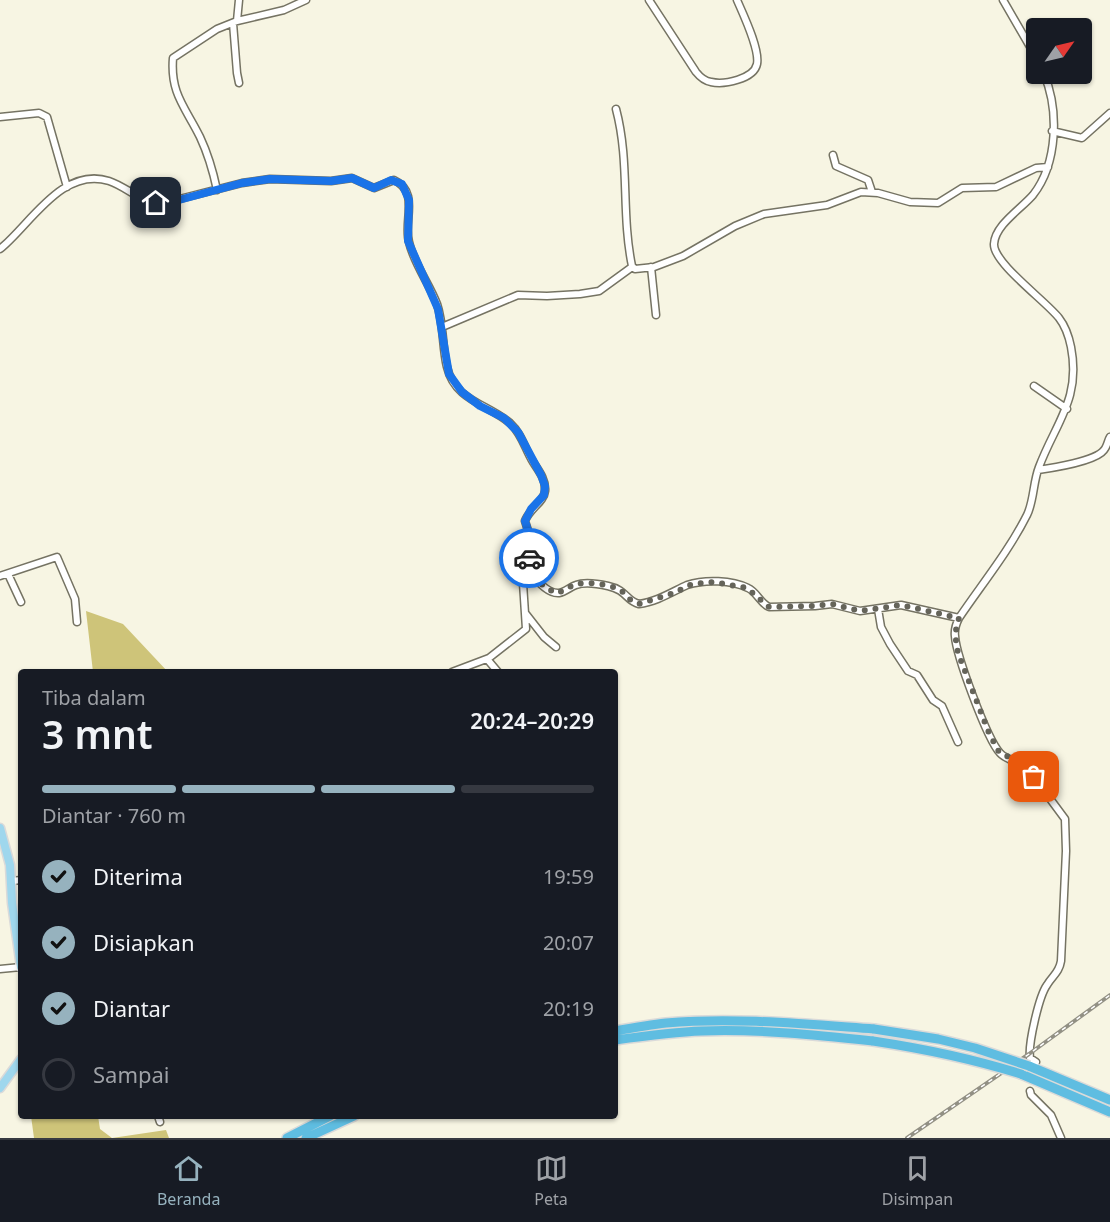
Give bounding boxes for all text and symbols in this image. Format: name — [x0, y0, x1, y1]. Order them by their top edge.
north arrow — [1026, 18, 1092, 84]
map controls — [1026, 18, 1092, 84]
pin — [130, 177, 181, 228]
icon: home — [139, 186, 172, 219]
courier — [499, 528, 559, 588]
icon: car — [513, 542, 546, 575]
text: Tiba dalam — [42, 684, 146, 711]
text: 20:24–20:29 — [470, 705, 594, 735]
text: 3 mnt — [42, 707, 153, 760]
pin — [1008, 751, 1059, 802]
icon: bag — [1017, 760, 1050, 793]
text: Diantar · 760 m — [42, 802, 186, 829]
icon: check — [42, 860, 75, 893]
text: Diterima — [93, 861, 183, 891]
text: 19:59 — [543, 863, 594, 890]
icon: check — [42, 926, 75, 959]
text: Disiapkan — [93, 927, 195, 957]
text: 20:07 — [543, 929, 594, 956]
icon: check — [42, 992, 75, 1025]
text: Diantar — [93, 993, 170, 1023]
text: 20:19 — [543, 995, 594, 1022]
text: Sampai — [93, 1059, 170, 1089]
tab: Beranda — [157, 1152, 220, 1210]
tab: Peta — [534, 1152, 568, 1210]
tab: Disimpan — [882, 1152, 953, 1210]

